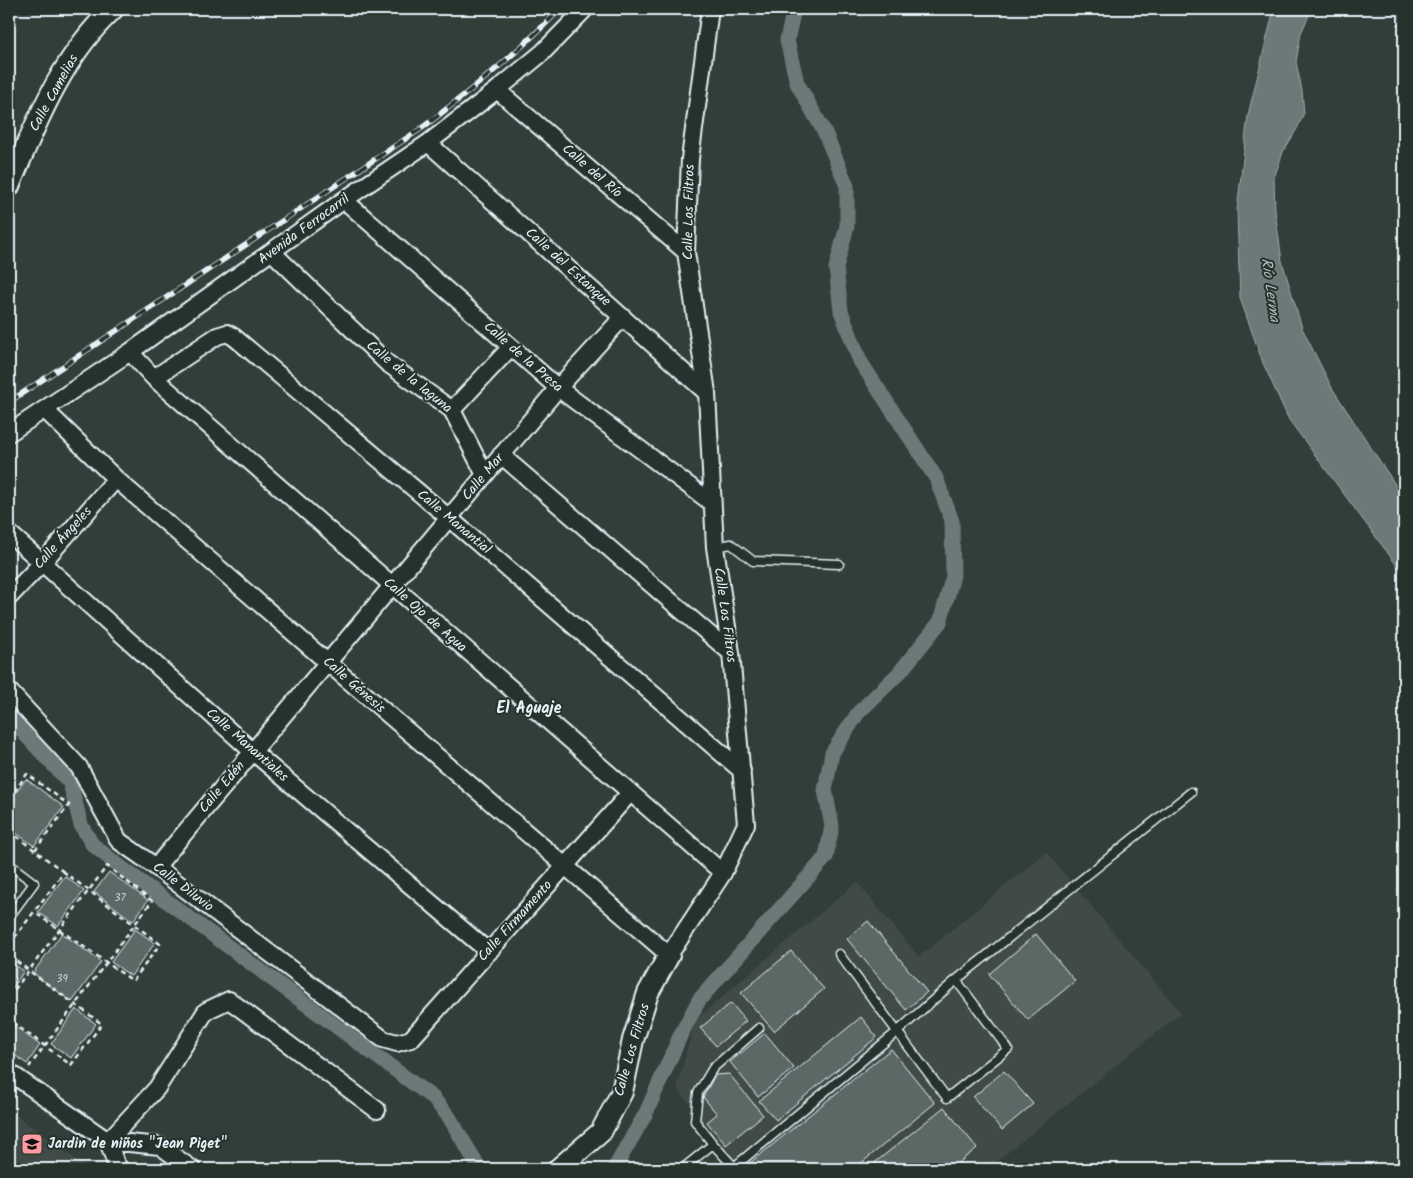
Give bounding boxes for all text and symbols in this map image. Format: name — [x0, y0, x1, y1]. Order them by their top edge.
street label: Calle Camelias — [24, 50, 84, 136]
street label: Calle del Río — [557, 138, 627, 204]
street label: Calle Los Filtros — [677, 164, 701, 260]
street label: Avenida Ferrocarril — [254, 188, 355, 270]
street label: Calle del Estanque — [520, 222, 617, 312]
water label: Río Lerma — [1254, 257, 1286, 324]
street label: Calle de la Presa — [478, 316, 568, 398]
street label: Calle de la laguna — [361, 335, 457, 419]
street label: Calle Mar — [457, 447, 510, 506]
street label: Calle Manantial — [412, 484, 497, 560]
street label: Calle Ángeles — [29, 502, 97, 574]
street label: Calle Los Filtros — [707, 566, 743, 664]
street label: Calle Ojo de Agua — [378, 572, 472, 658]
street label: Calle Génesis — [318, 651, 390, 719]
district label: El Aguaje — [497, 696, 562, 721]
street label: Calle Manantiales — [201, 703, 293, 787]
street label: Calle Edén — [193, 756, 251, 818]
street label: Calle Diluvio — [148, 857, 218, 917]
street label: Calle Firmamento — [472, 875, 558, 967]
house number: 37 — [114, 889, 127, 907]
house number: 39 — [56, 970, 68, 988]
street label: Calle Los Filtros — [608, 1001, 656, 1099]
school or university icon: Jardin de niños "Jean Piget" — [20, 1132, 44, 1156]
place label: Jardin de niños "Jean Piget" — [48, 1133, 227, 1155]

